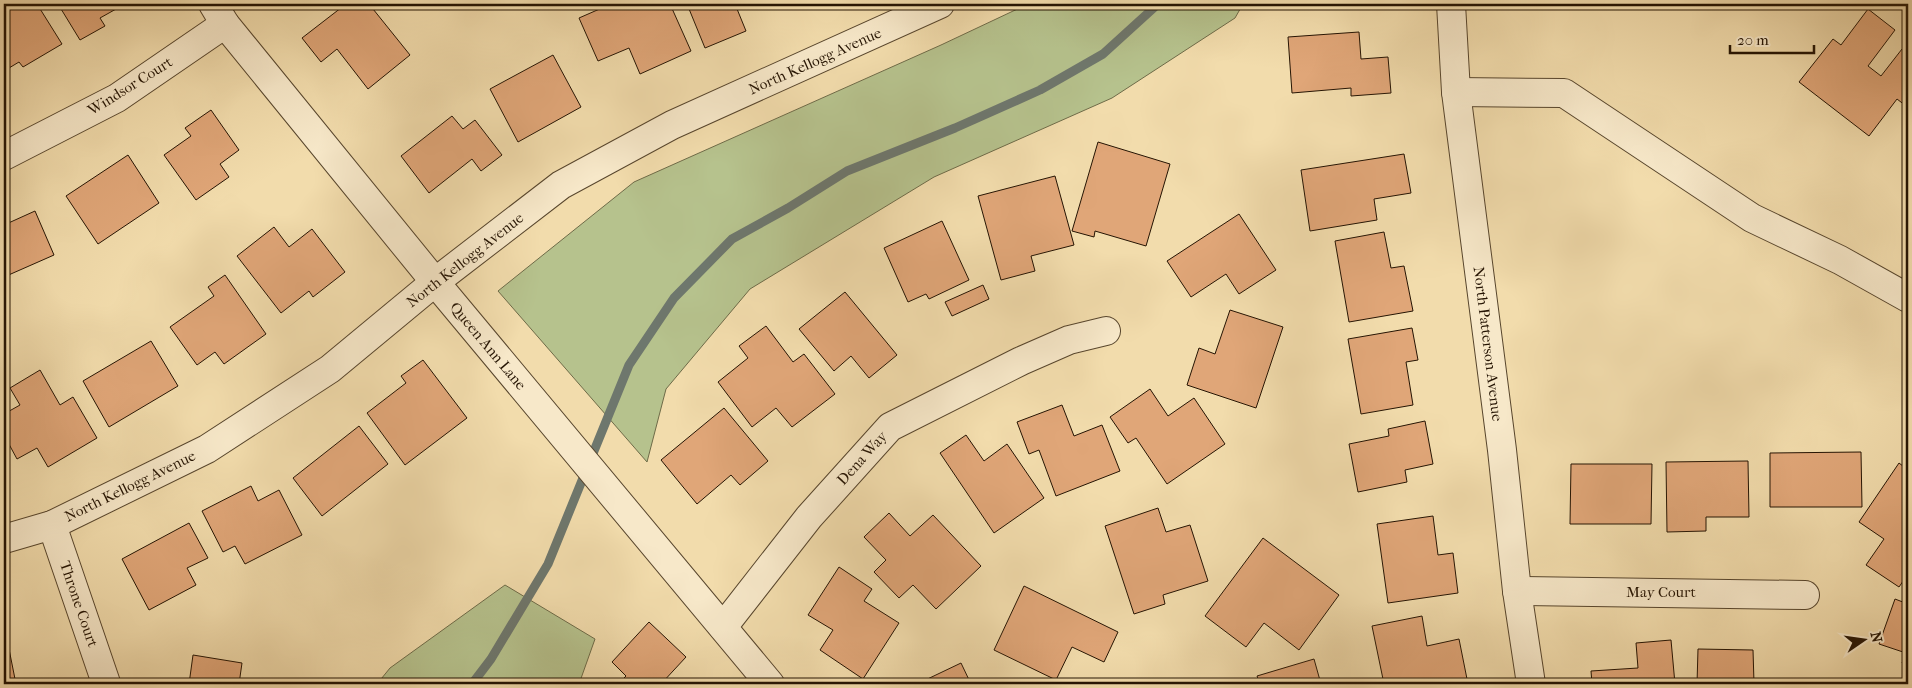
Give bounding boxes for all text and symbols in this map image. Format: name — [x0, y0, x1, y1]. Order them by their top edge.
scale bar — [1730, 22, 1813, 54]
street label: North Kellogg Avenue — [746, 23, 885, 98]
text: 20 m — [1737, 31, 1769, 49]
street label: Windsor Court — [84, 52, 176, 120]
street label: North Kellogg Avenue — [403, 208, 528, 311]
street label: North Patterson Avenue — [1470, 266, 1506, 423]
street label: Queen Ann Lane — [446, 298, 530, 394]
street label: Dena Way — [833, 427, 891, 489]
street label: North Kellogg Avenue — [62, 446, 199, 526]
street label: Throne Court — [56, 559, 102, 650]
street label: May Court — [1626, 583, 1696, 601]
north arrow — [1840, 616, 1890, 666]
text: N — [1867, 630, 1886, 645]

